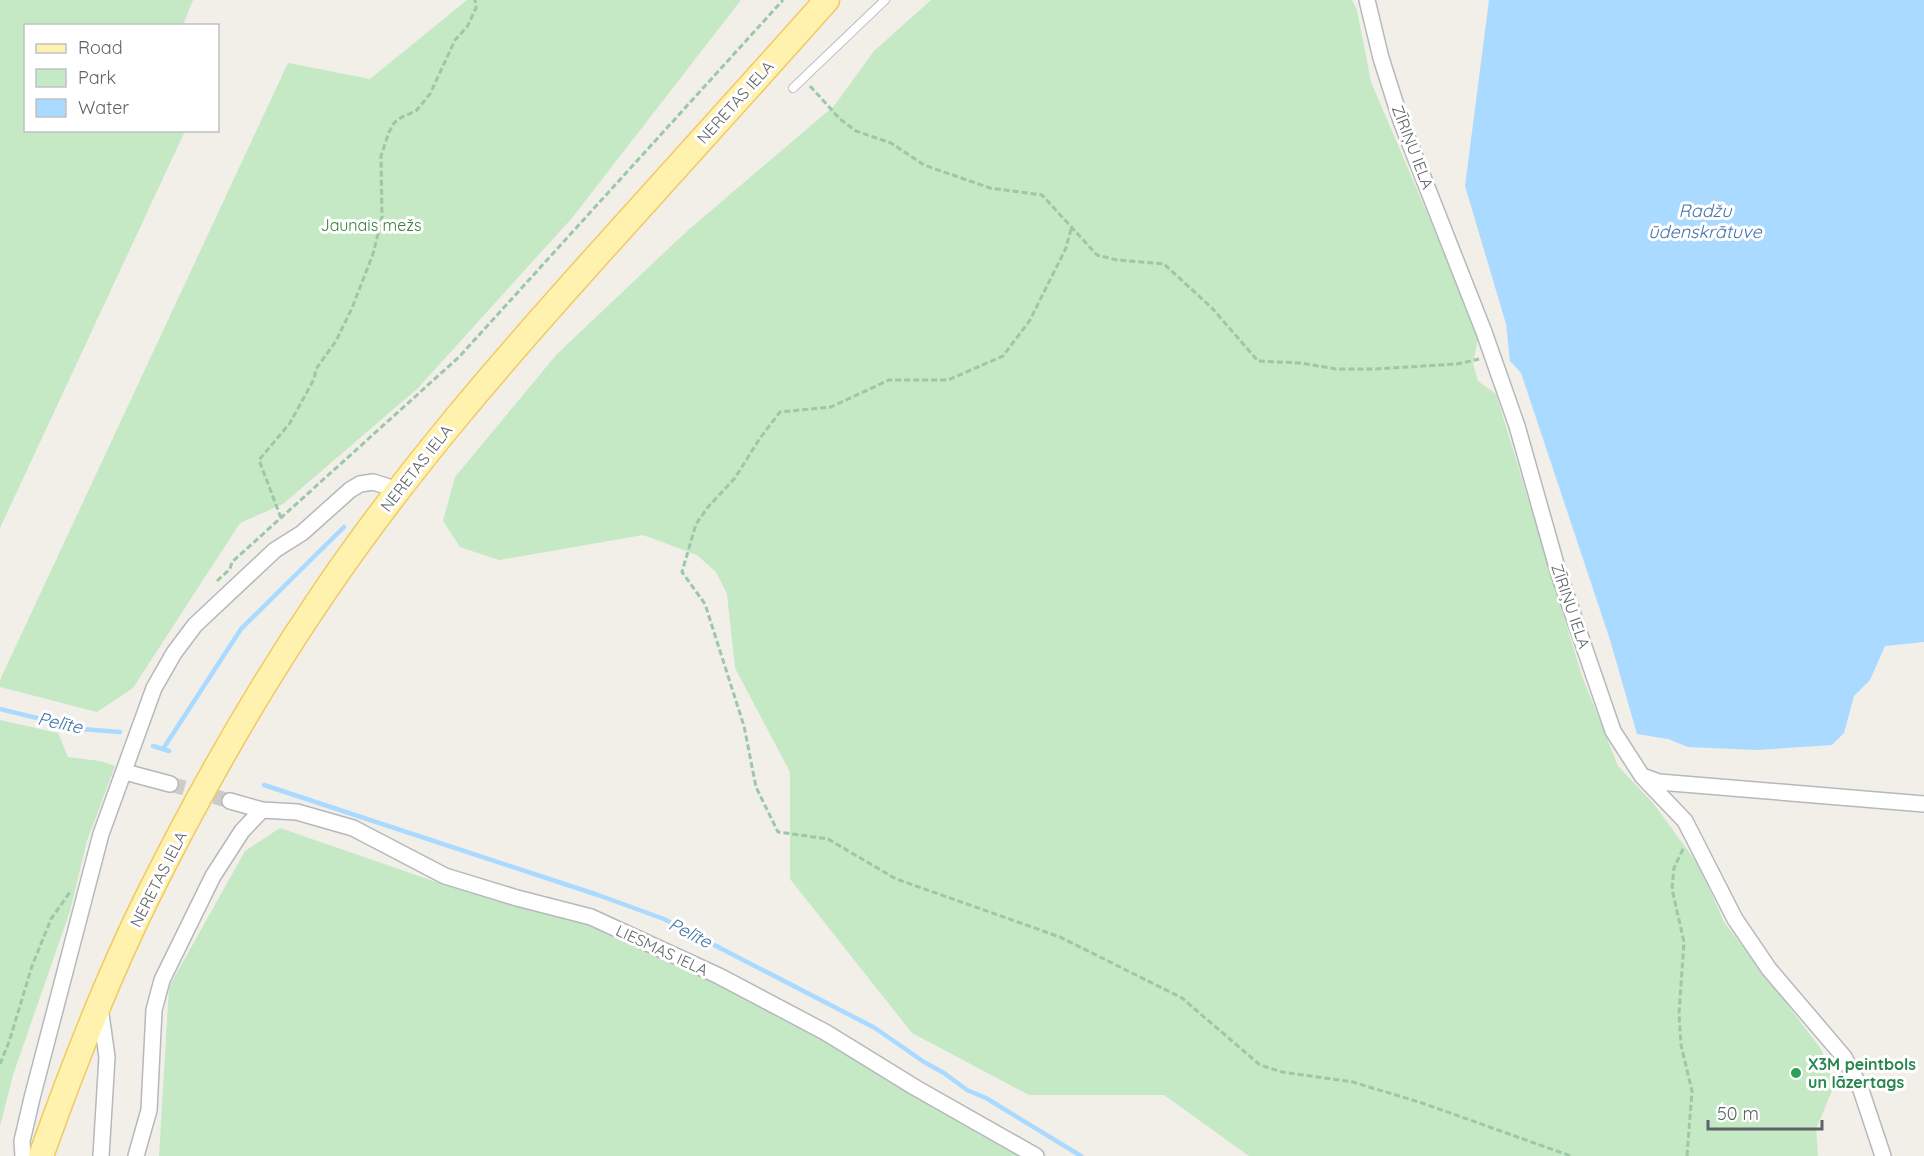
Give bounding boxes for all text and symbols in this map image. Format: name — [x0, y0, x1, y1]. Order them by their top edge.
legend — [24, 24, 219, 132]
text: Road — [78, 36, 123, 59]
street label: NERETAS IELA — [692, 56, 778, 148]
text: Park — [78, 66, 116, 89]
text: Water — [78, 96, 129, 119]
street label: ZĪRIŅU IELA — [1388, 102, 1438, 192]
water label: Radžu ūdenskrātuve — [1648, 199, 1763, 243]
park label: Jaunais mežs — [321, 215, 421, 235]
street label: NERETAS IELA — [376, 420, 456, 516]
street label: ZĪRIŅU IELA — [1547, 561, 1595, 651]
water label: Pelīte — [36, 707, 85, 739]
street label: NERETAS IELA — [125, 828, 191, 930]
water label: Pelīte — [665, 912, 716, 953]
street label: LIESMAS IELA — [613, 920, 711, 980]
place label: X3M peintbols un lāzertags — [1808, 1054, 1916, 1092]
marker: X3M peintbols un lāzertags — [1789, 1066, 1803, 1080]
scale bar — [1708, 1093, 1822, 1131]
text: 50 m — [1717, 1102, 1759, 1125]

